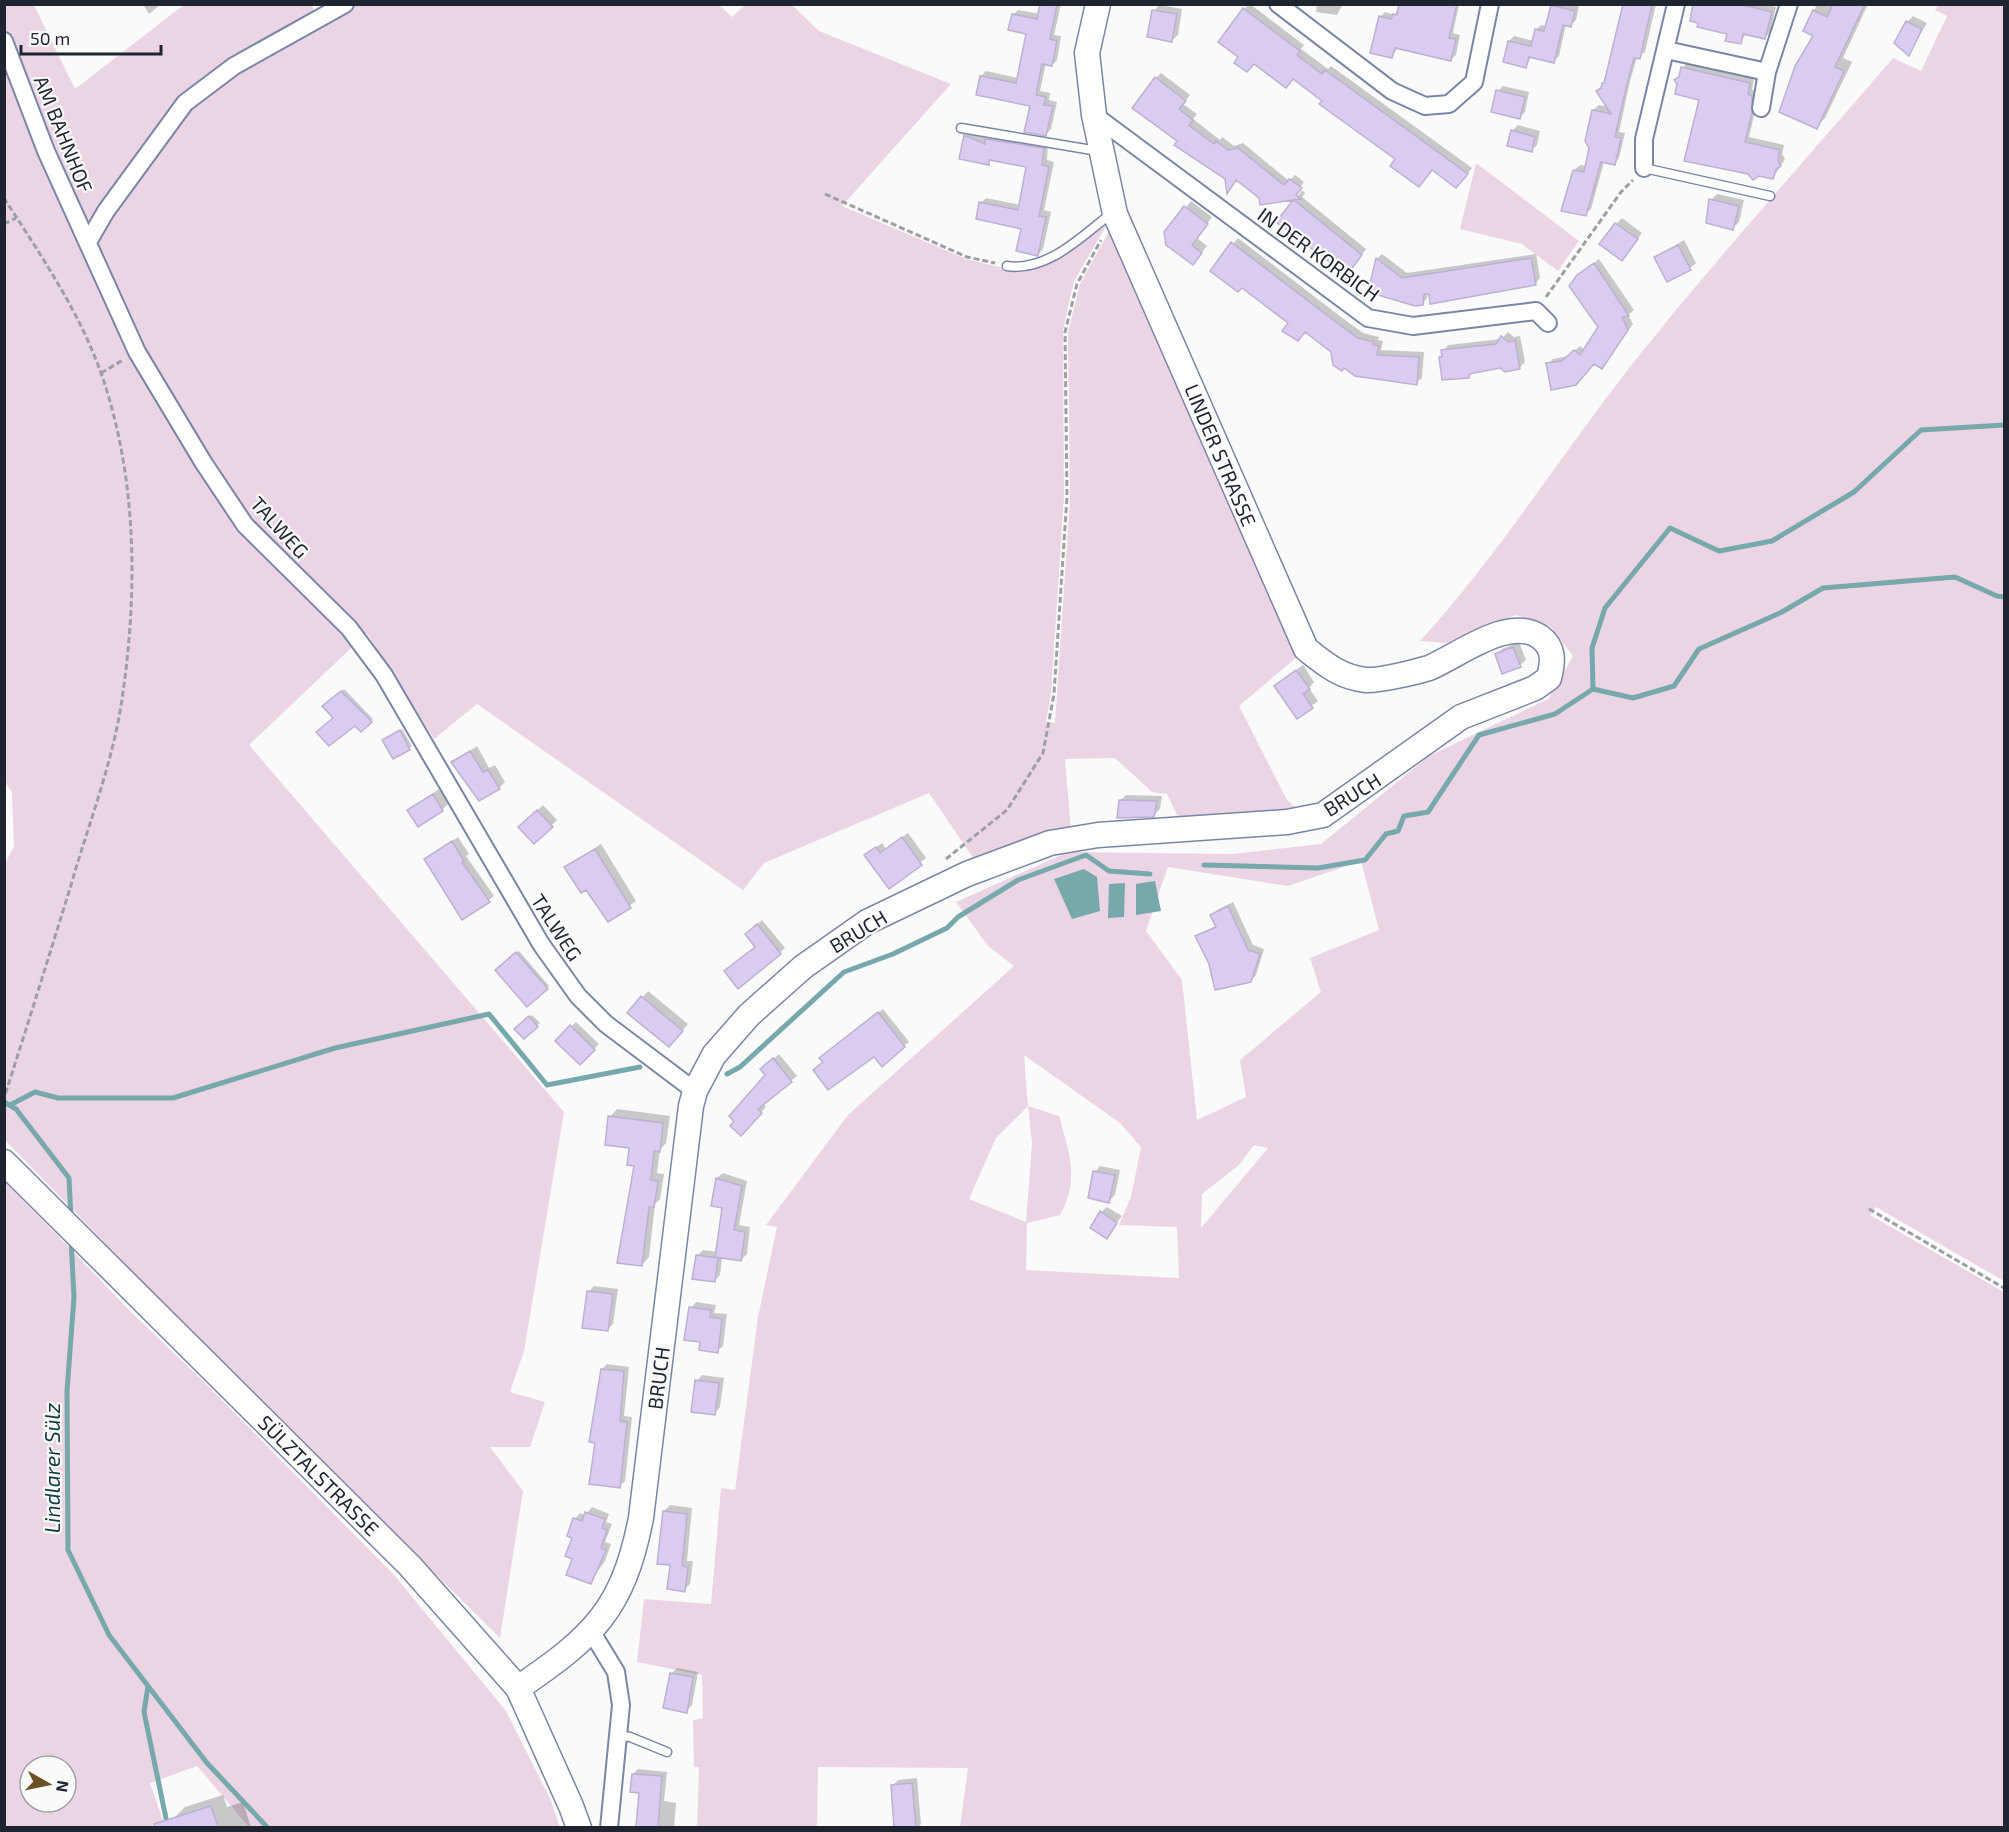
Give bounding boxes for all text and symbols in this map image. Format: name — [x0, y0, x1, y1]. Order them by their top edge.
scale bar — [21, 18, 160, 56]
text: 50 m — [30, 27, 70, 49]
street label: AM BAHNHOF — [30, 72, 98, 196]
street label: IN DER KORBICH — [1253, 202, 1385, 306]
street label: LINDER STRASSE — [1180, 380, 1262, 530]
street label: TALWEG — [246, 491, 314, 563]
street label: BRUCH — [1319, 767, 1385, 821]
street label: TALWEG — [527, 889, 587, 965]
street label: BRUCH — [825, 905, 891, 957]
street label: BRUCH — [642, 1345, 674, 1411]
water label: Lindlarer Sülz — [39, 1402, 64, 1533]
street label: SÜLZTALSTRASSE — [254, 1410, 384, 1540]
north arrow — [18, 1754, 78, 1814]
text: N — [53, 1779, 74, 1794]

